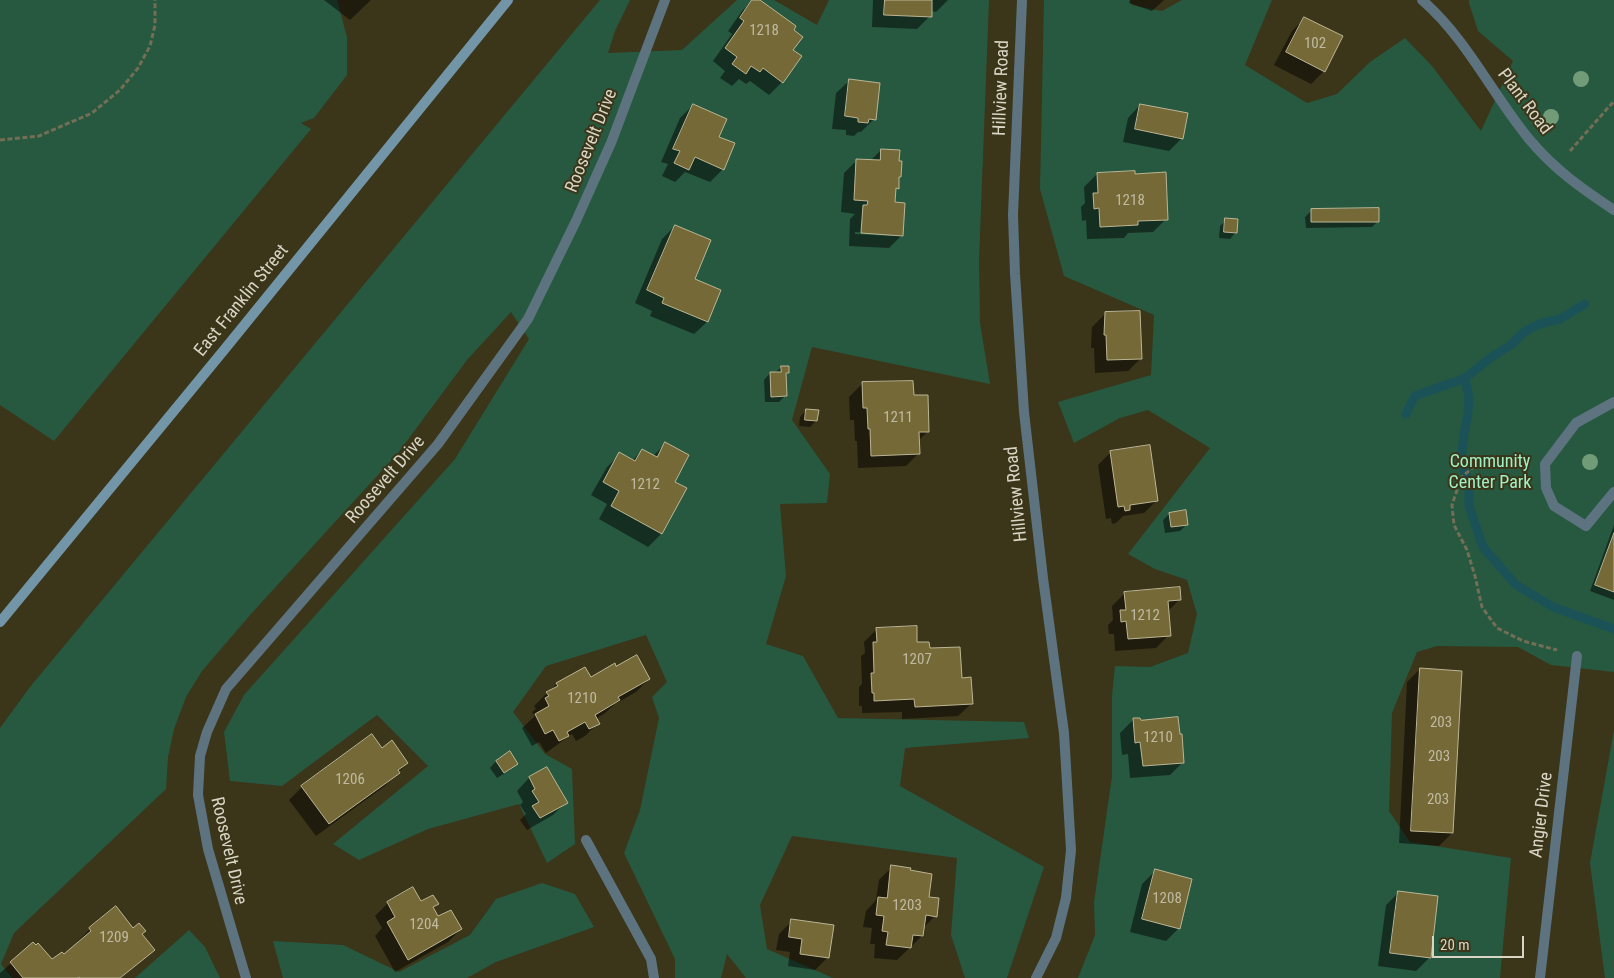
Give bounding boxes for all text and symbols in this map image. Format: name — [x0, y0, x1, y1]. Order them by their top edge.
house number: 1218 — [749, 22, 779, 40]
house number: 102 — [1304, 35, 1326, 53]
street label: Hillview Road — [990, 40, 1014, 136]
street label: Plant Road — [1492, 65, 1556, 139]
street label: Roosevelt Drive — [561, 86, 623, 196]
house number: 1218 — [1115, 192, 1145, 210]
street label: East Franklin Street — [190, 241, 294, 361]
house number: 1211 — [883, 409, 913, 427]
street label: Roosevelt Drive — [342, 432, 430, 528]
street label: Hillview Road — [1001, 445, 1033, 543]
park label: Community Center Park — [1449, 451, 1531, 494]
house number: 1212 — [630, 476, 660, 494]
house number: 1212 — [1130, 607, 1160, 625]
house number: 1207 — [902, 651, 932, 669]
house number: 1210 — [567, 690, 597, 708]
house number: 203 — [1430, 714, 1452, 732]
house number: 1210 — [1143, 729, 1173, 747]
house number: 203 — [1428, 748, 1450, 766]
house number: 1206 — [335, 771, 365, 789]
street label: Angier Drive — [1526, 771, 1558, 859]
house number: 203 — [1427, 791, 1449, 809]
street label: Roosevelt Drive — [205, 795, 251, 907]
house number: 1208 — [1152, 890, 1182, 908]
house number: 1203 — [892, 897, 922, 915]
house number: 1204 — [409, 916, 439, 934]
scale bar — [1434, 926, 1526, 958]
house number: 1209 — [99, 929, 129, 947]
text: 20 m — [1440, 936, 1470, 954]

